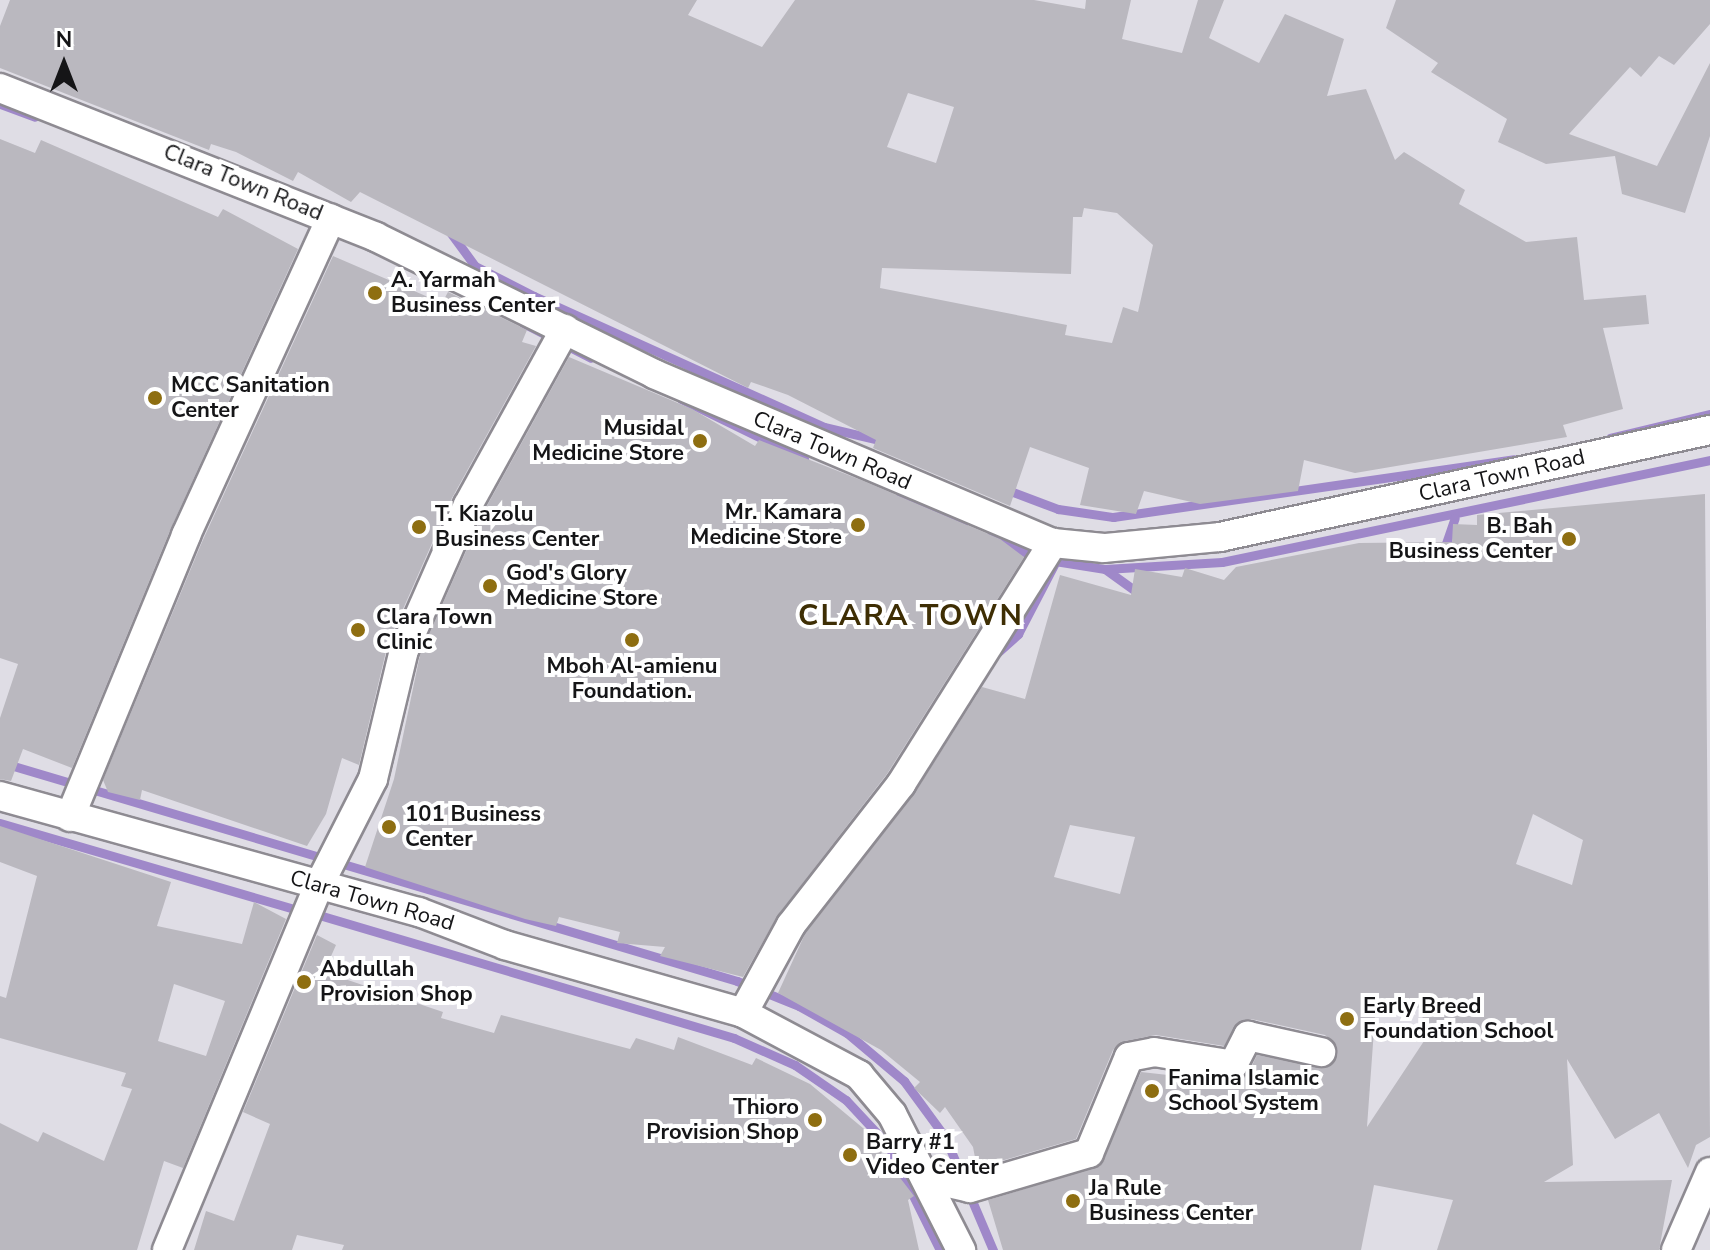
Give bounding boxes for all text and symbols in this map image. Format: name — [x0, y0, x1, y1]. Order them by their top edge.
north arrow — [24, 24, 104, 104]
text: N — [56, 25, 72, 55]
street label: Clara Town Road — [159, 139, 327, 227]
place label: A. Yarmah Business Center — [391, 267, 555, 318]
marker: A. Yarmah Business Center — [366, 284, 384, 302]
place label: MCC Sanitation Center — [171, 372, 330, 424]
marker: MCC Sanitation Center — [146, 389, 164, 407]
street label: Clara Town Road — [749, 406, 915, 496]
place label: Musidal Medicine Store — [532, 415, 684, 466]
marker: Musidal Medicine Store — [691, 432, 709, 450]
street label: Clara Town Road — [1416, 444, 1588, 508]
place label: Mr. Kamara Medicine Store — [690, 499, 842, 550]
place label: T. Kiazolu Business Center — [435, 501, 599, 552]
place label: B. Bah Business Center — [1389, 513, 1553, 564]
marker: Mr. Kamara Medicine Store — [849, 516, 867, 534]
marker: T. Kiazolu Business Center — [410, 518, 428, 536]
marker: B. Bah Business Center — [1560, 530, 1578, 548]
place label: God's Glory Medicine Store — [506, 560, 658, 612]
marker: God's Glory Medicine Store — [481, 577, 499, 595]
district label: CLARA TOWN — [798, 598, 1024, 634]
place label: Clara Town Clinic — [376, 604, 493, 656]
marker: Clara Town Clinic — [347, 619, 369, 641]
marker: Mboh Al-amienu Foundation. — [623, 631, 641, 649]
place label: Mboh Al-amienu Foundation. — [546, 653, 718, 704]
place label: 101 Business Center — [405, 801, 541, 852]
marker: 101 Business Center — [380, 818, 398, 836]
street label: Clara Town Road — [287, 865, 457, 937]
place label: Abdullah Provision Shop — [320, 956, 473, 1008]
marker: Abdullah Provision Shop — [295, 973, 313, 991]
place label: Early Breed Foundation School — [1363, 993, 1554, 1044]
marker: Early Breed Foundation School — [1338, 1010, 1356, 1028]
place label: Fanima Islamic School System — [1168, 1065, 1319, 1116]
marker: Fanima Islamic School System — [1143, 1082, 1161, 1100]
place label: Thioro Provision Shop — [646, 1094, 799, 1146]
marker: Thioro Provision Shop — [806, 1111, 824, 1129]
place label: Barry #1 Video Center — [866, 1129, 999, 1180]
marker: Barry #1 Video Center — [841, 1146, 859, 1164]
place label: Ja Rule Business Center — [1089, 1175, 1253, 1226]
marker: Ja Rule Business Center — [1064, 1192, 1082, 1210]

